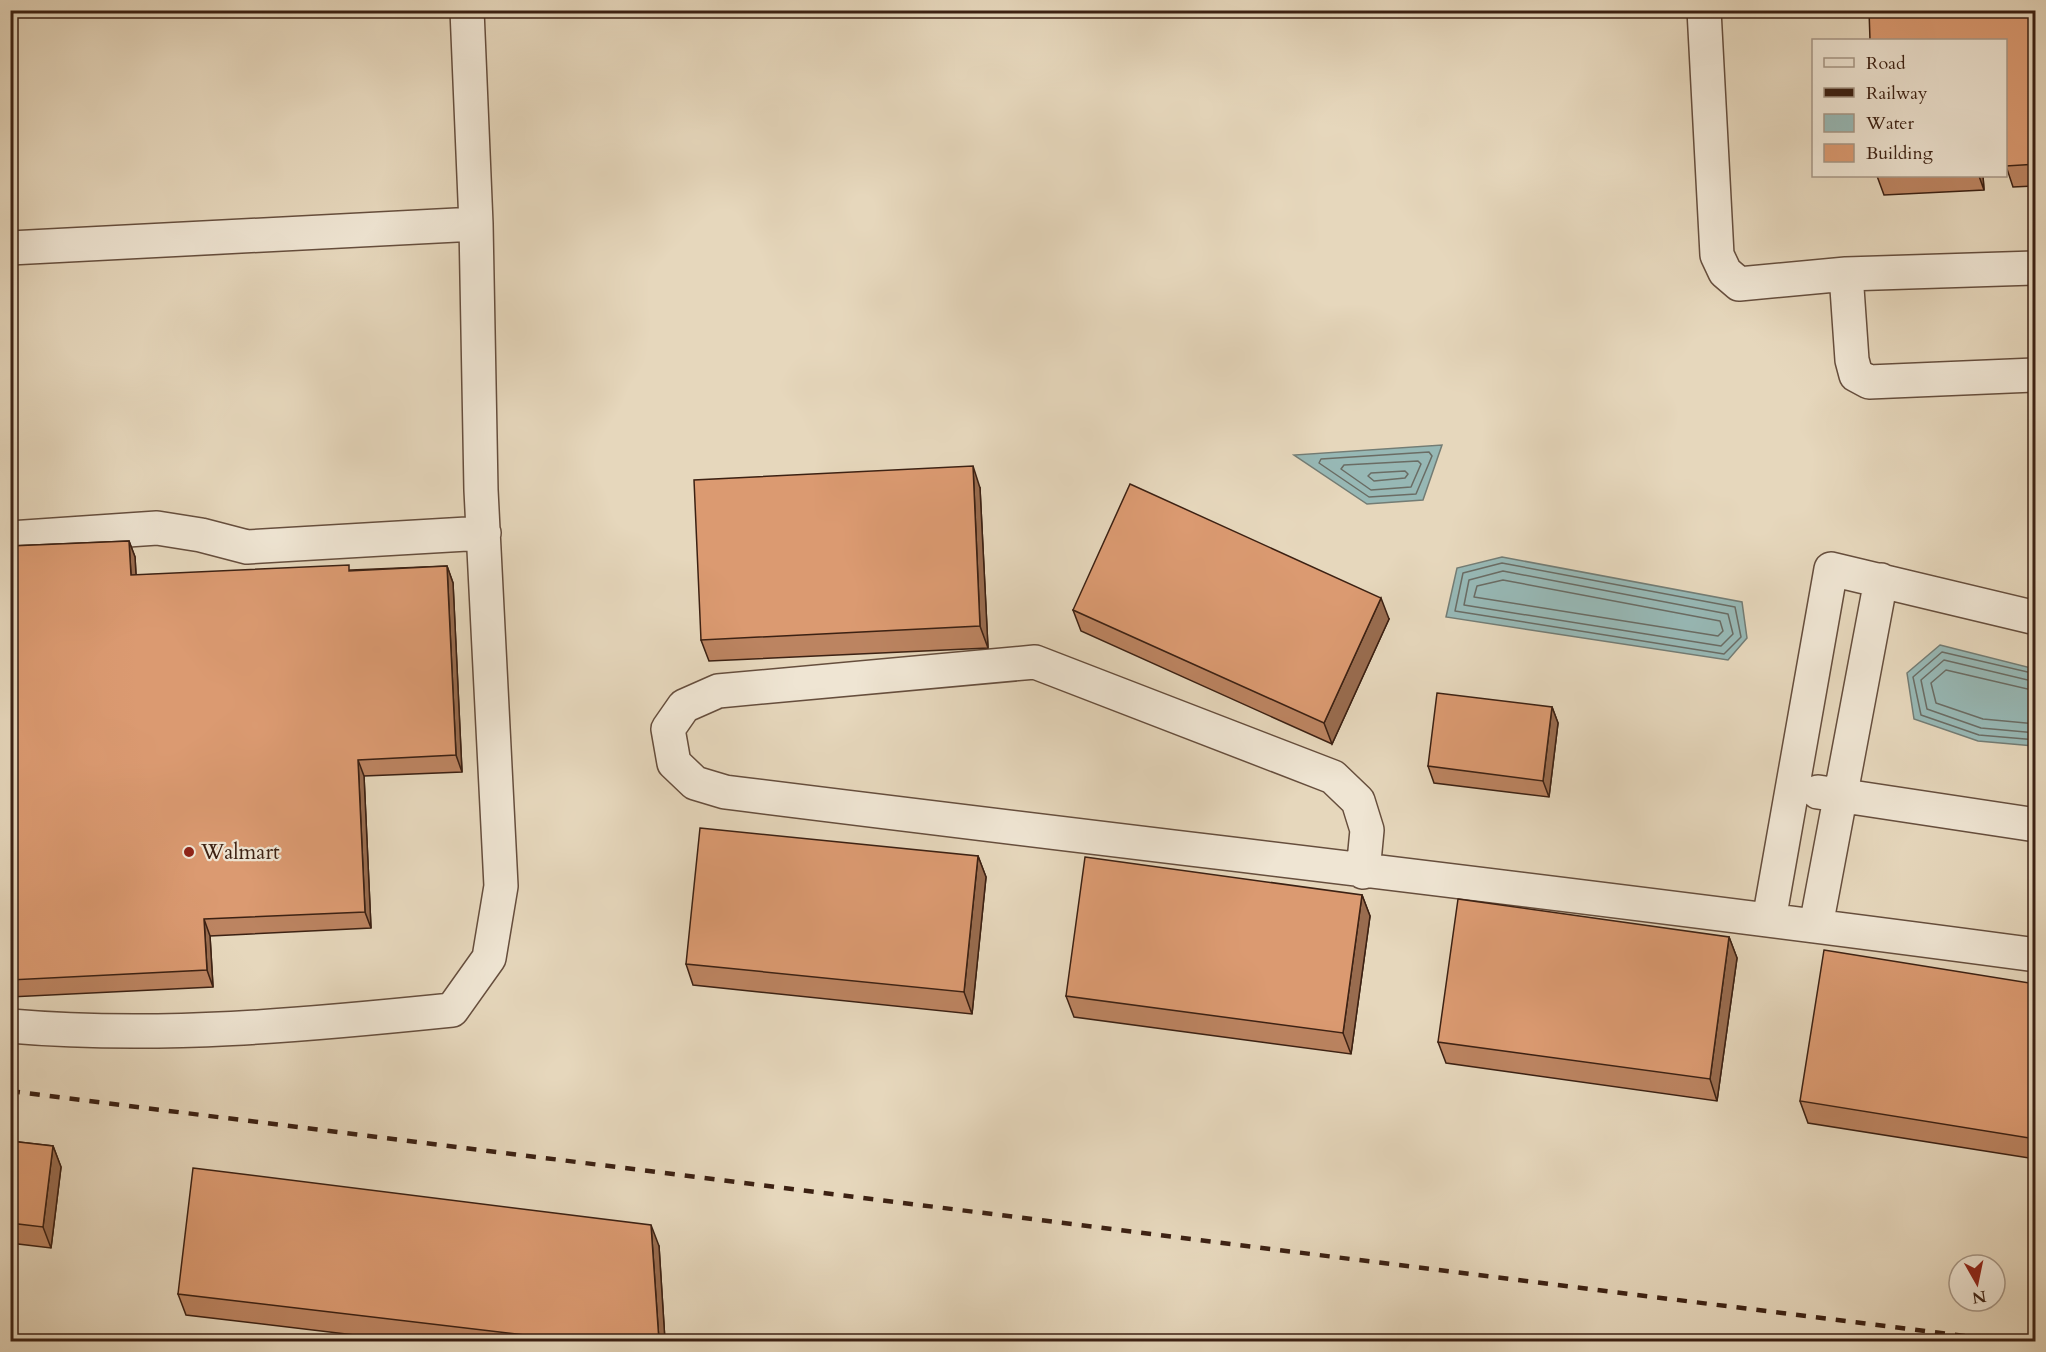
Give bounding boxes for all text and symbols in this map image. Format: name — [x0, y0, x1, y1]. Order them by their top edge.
legend — [1812, 39, 2007, 177]
text: Road — [1866, 51, 1906, 76]
text: Railway — [1866, 81, 1928, 106]
text: Water — [1865, 111, 1915, 136]
text: Building — [1866, 141, 1934, 166]
place label: Walmart — [200, 838, 280, 867]
marker: Walmart — [182, 845, 196, 859]
north arrow — [1947, 1253, 2007, 1313]
text: N — [1971, 1285, 1988, 1309]

